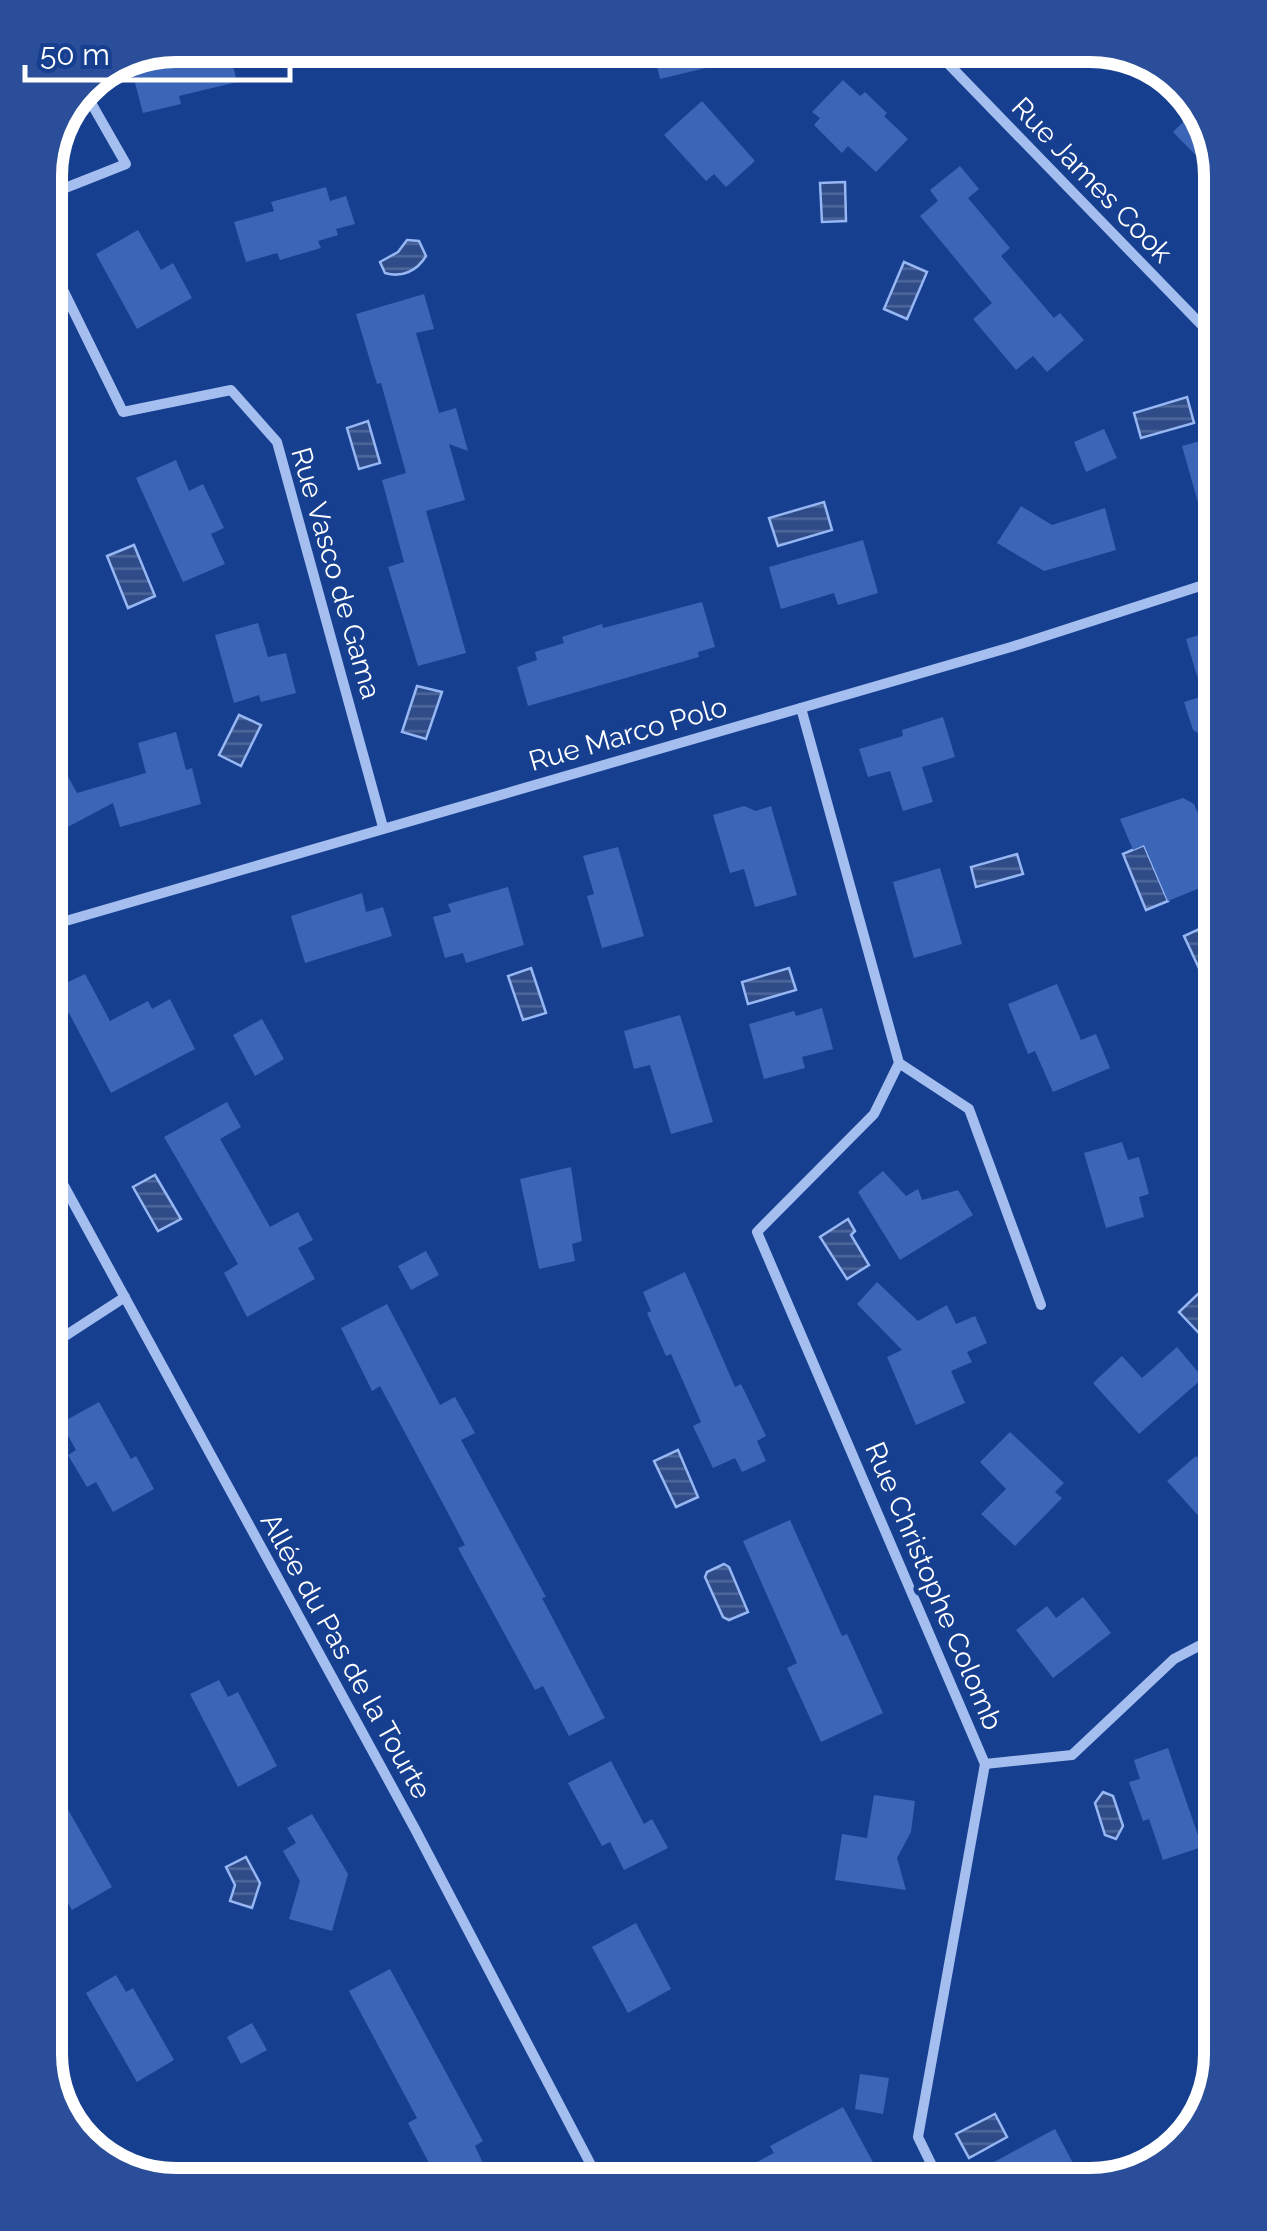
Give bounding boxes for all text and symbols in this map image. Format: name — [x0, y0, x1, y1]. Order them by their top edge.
scale bar — [25, 20, 290, 82]
text: 50 m — [40, 37, 110, 72]
street label: Rue James Cook — [1005, 91, 1179, 269]
street label: Rue Vasco de Gama — [284, 443, 388, 703]
street label: Rue Marco Polo — [525, 690, 731, 778]
street label: Rue Christophe Colomb — [858, 1437, 1010, 1735]
street label: Allée du Pas de la Tourte — [254, 1507, 438, 1805]

